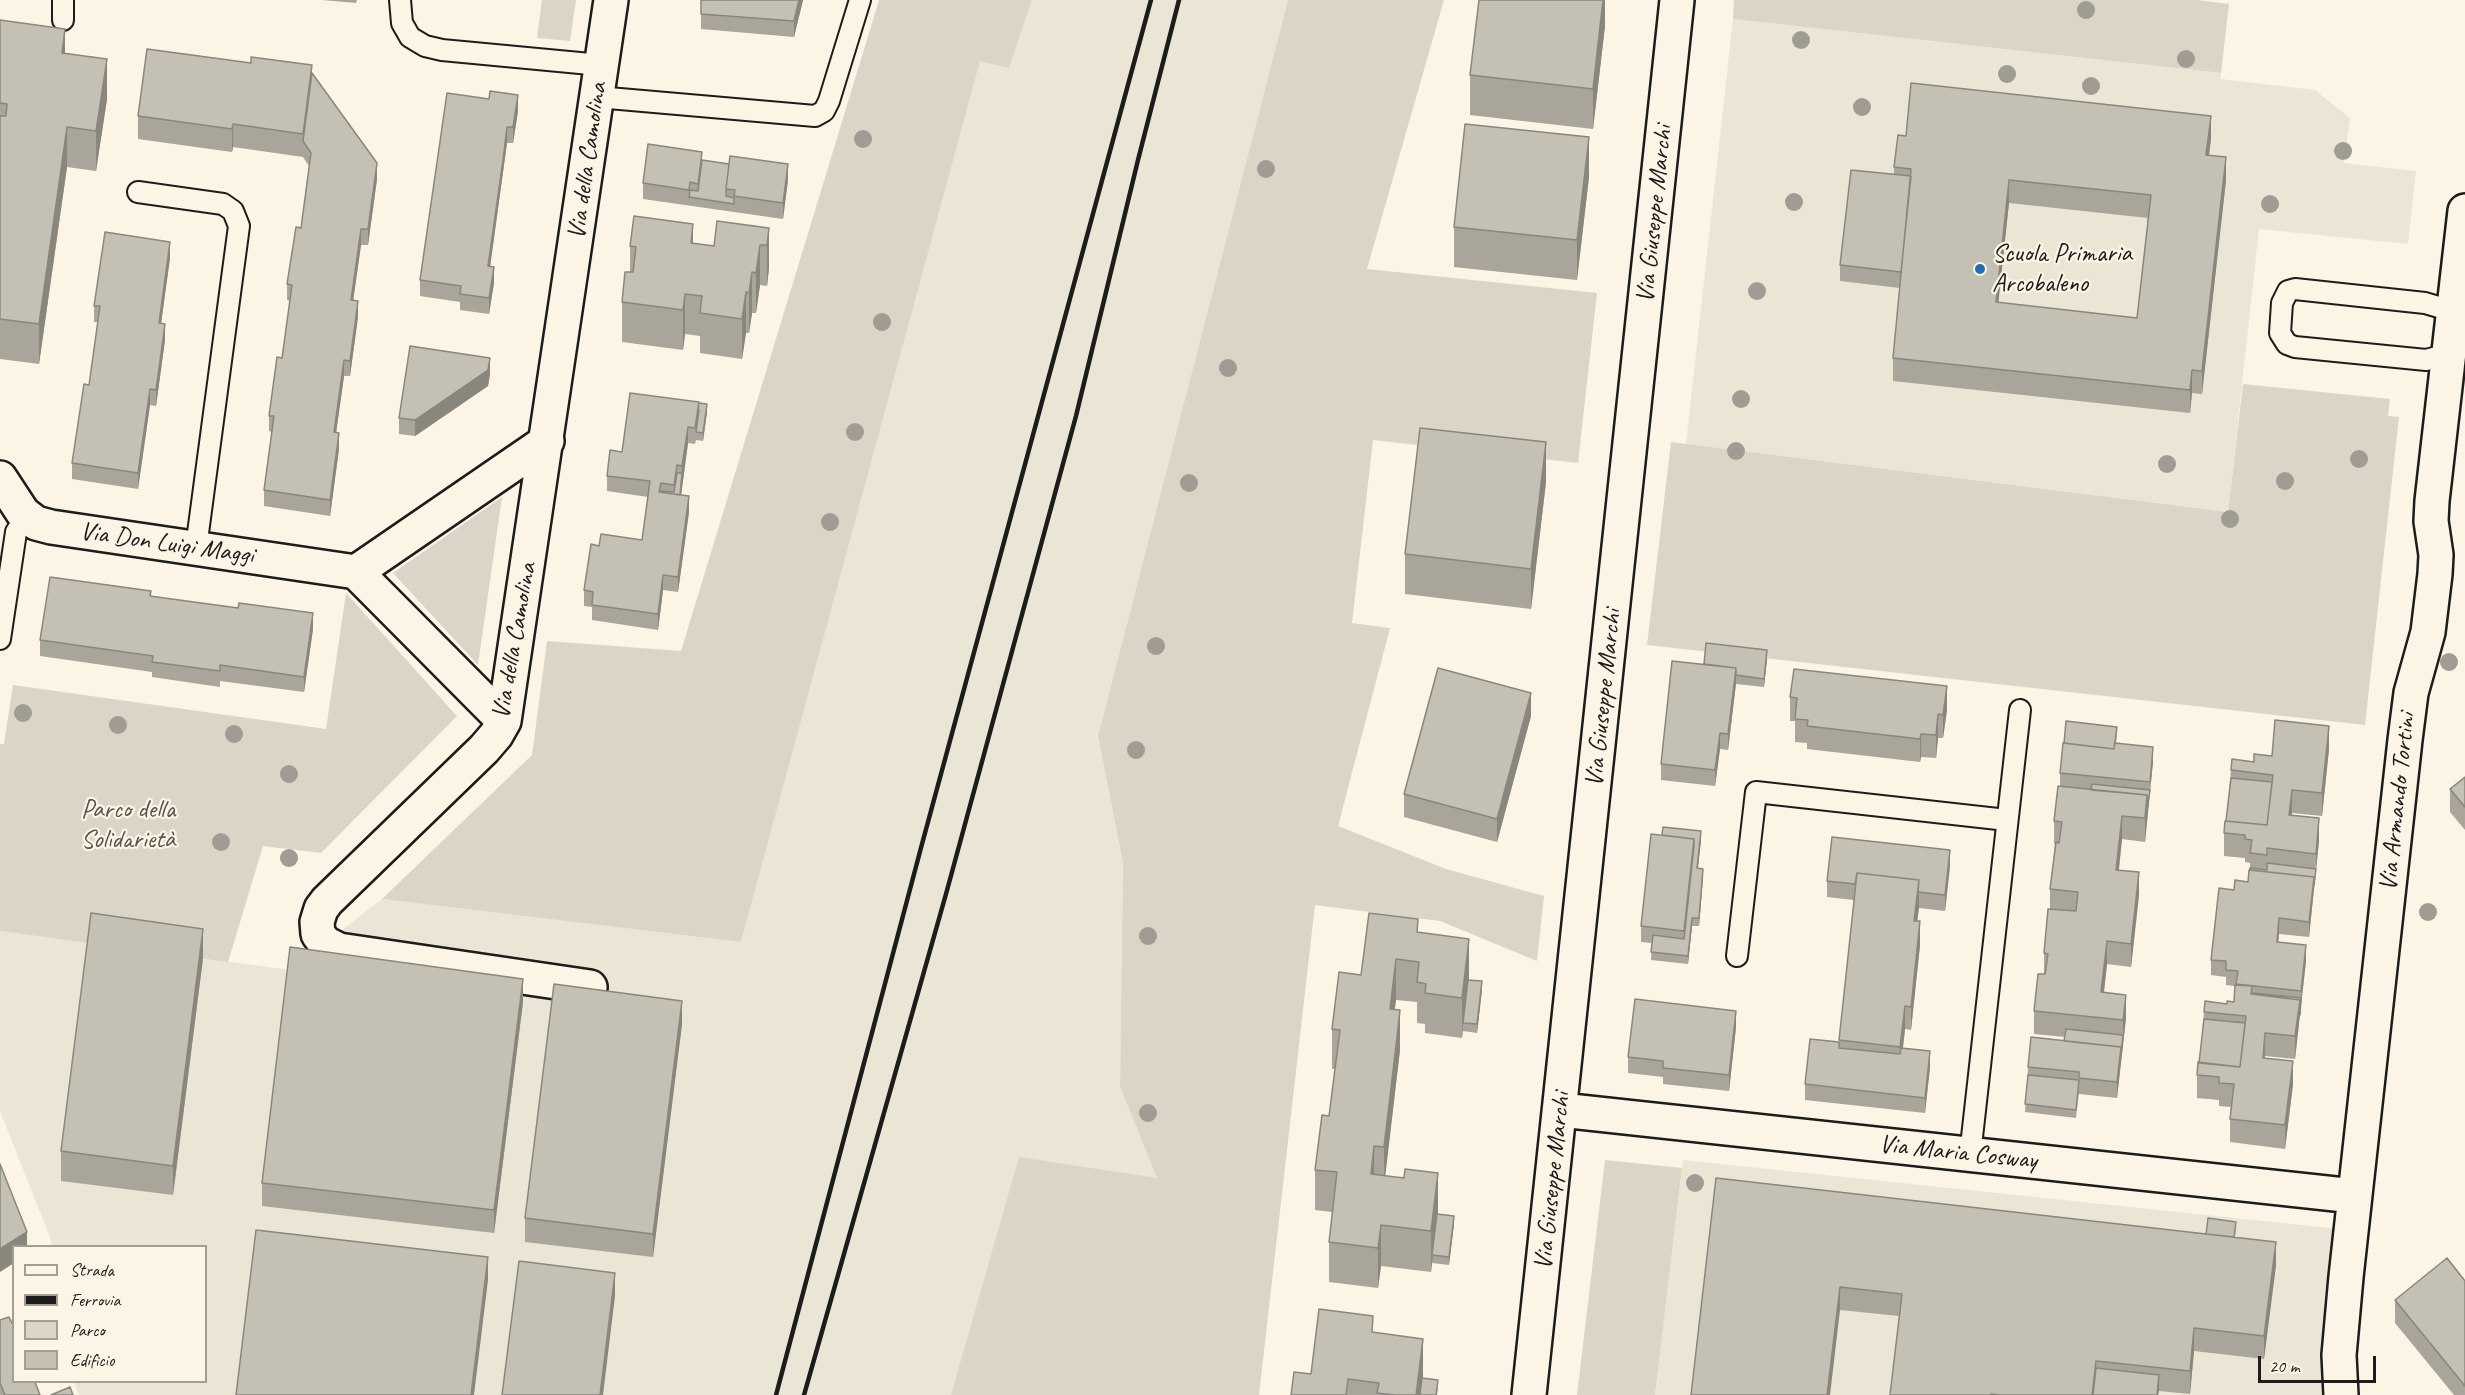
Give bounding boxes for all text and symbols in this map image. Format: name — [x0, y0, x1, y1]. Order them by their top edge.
street label: Via della Camolina — [562, 81, 614, 241]
street label: Via Giuseppe Marchi — [1630, 124, 1680, 304]
place label: Scuola Primaria Arcobaleno — [1992, 238, 2132, 300]
marker: Scuola Primaria Arcobaleno — [1973, 262, 1987, 276]
street label: Via Don Luigi Maggi — [78, 516, 256, 572]
street label: Via della Camolina — [486, 560, 544, 722]
street label: Via Giuseppe Marchi — [1579, 608, 1629, 788]
street label: Via Armando Tortini — [2373, 711, 2423, 893]
park label: Parco della Solidarietà — [81, 794, 175, 856]
street label: Via Giuseppe Marchi — [1528, 1091, 1578, 1271]
street label: Via Maria Cosway — [1877, 1129, 2039, 1177]
legend — [12, 1245, 207, 1383]
text: Strada — [70, 1259, 114, 1281]
text: Ferrovia — [70, 1289, 120, 1311]
text: Parco — [70, 1319, 105, 1341]
scale bar — [2261, 1344, 2380, 1382]
text: Edificio — [70, 1349, 114, 1371]
text: 20 m — [2269, 1355, 2300, 1377]

